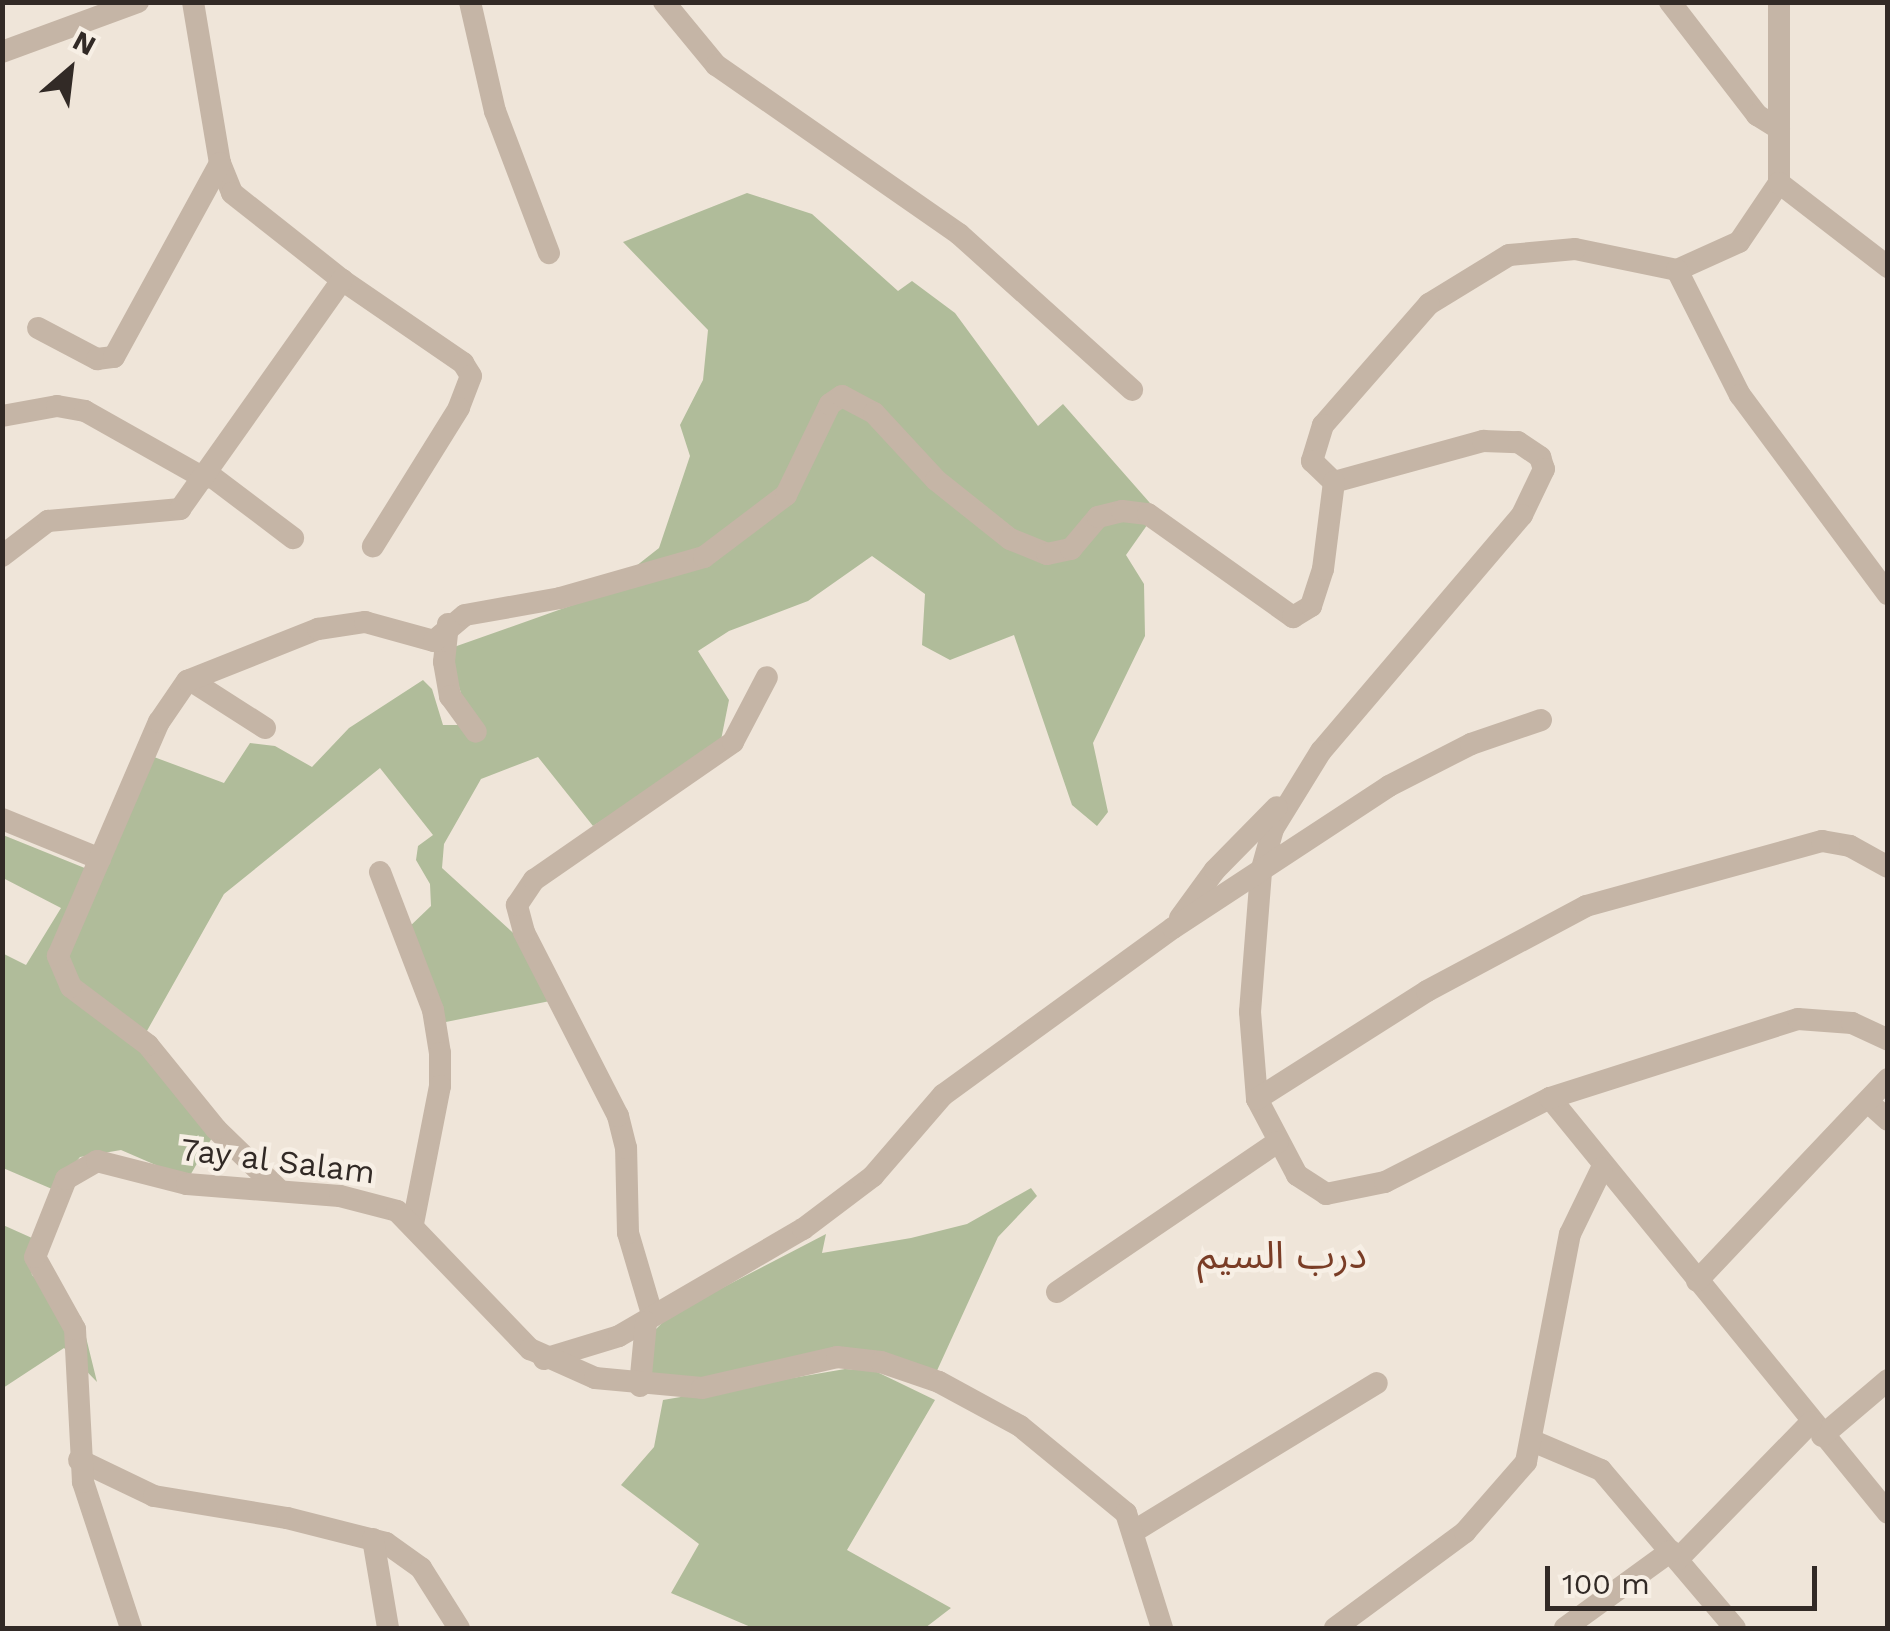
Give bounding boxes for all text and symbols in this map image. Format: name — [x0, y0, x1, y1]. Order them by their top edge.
north arrow — [20, 20, 120, 120]
text: N — [67, 24, 101, 63]
street label: 7ay al Salam — [178, 1130, 378, 1192]
district label: درب السيم — [1197, 1233, 1367, 1279]
scale bar — [1550, 1546, 1822, 1608]
text: 100 m — [1562, 1566, 1650, 1601]

